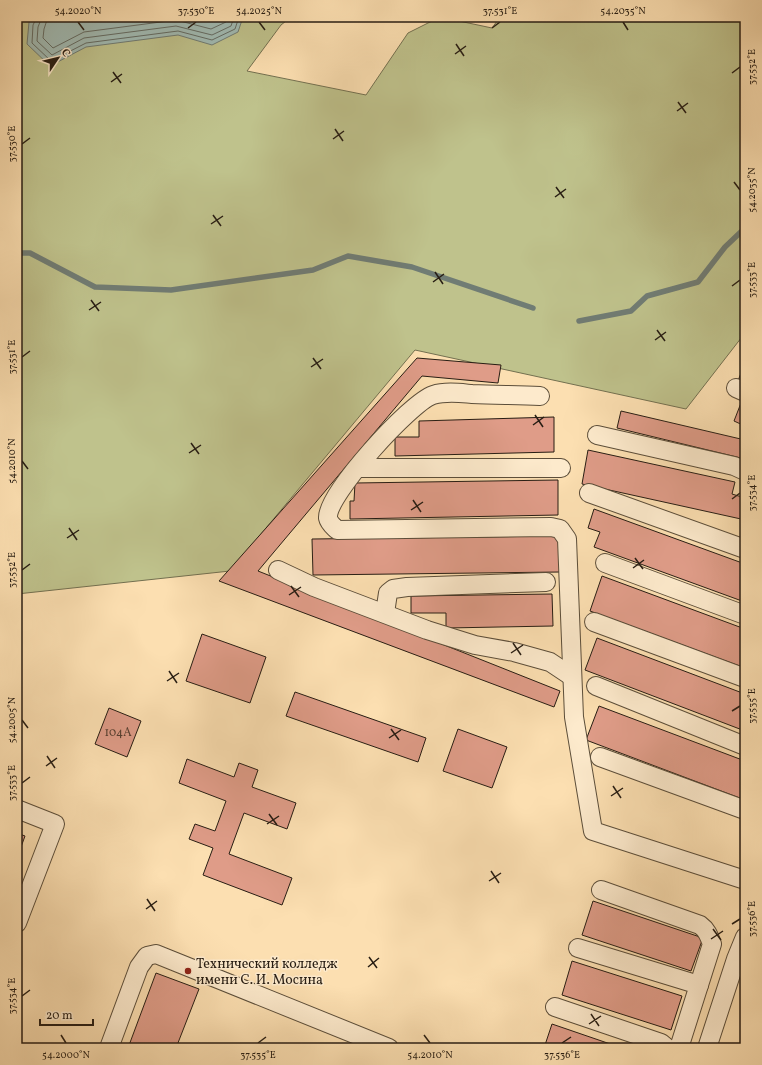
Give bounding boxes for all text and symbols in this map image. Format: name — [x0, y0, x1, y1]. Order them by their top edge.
text: 54.2020°N — [55, 4, 102, 18]
text: 37.530°E — [178, 4, 214, 18]
text: 54.2025°N — [236, 4, 282, 18]
text: 37.531°E — [483, 4, 517, 18]
text: 54.2035°N — [600, 4, 646, 18]
north arrow — [38, 38, 78, 78]
text: С — [57, 46, 73, 60]
text: 37.532°E — [745, 49, 759, 85]
text: 37.530°E — [5, 126, 19, 162]
text: 54.2035°N — [745, 167, 759, 213]
text: 37.533°E — [745, 262, 759, 298]
text: 37.531°E — [5, 340, 19, 374]
text: 54.2010°N — [5, 438, 19, 484]
text: 37.534°E — [745, 475, 759, 511]
text: 37.532°E — [5, 552, 19, 588]
text: 37.535°E — [745, 688, 759, 724]
text: 54.2005°N — [5, 696, 19, 743]
house number: 104А — [104, 725, 132, 741]
text: 37.533°E — [5, 765, 19, 801]
text: 37.536°E — [745, 901, 759, 937]
place label: Технический колледж имени С. И. Мосина — [196, 955, 338, 990]
marker: Технический колледж имени С. И. Мосина — [183, 966, 193, 976]
text: 37.534°E — [5, 978, 19, 1014]
scale bar — [40, 1001, 93, 1027]
text: 20 m — [46, 1008, 73, 1024]
text: 54.2000°N — [42, 1048, 90, 1062]
text: 37.535°E — [240, 1048, 276, 1062]
text: 54.2010°N — [407, 1048, 453, 1062]
text: 37.536°E — [544, 1048, 580, 1062]

